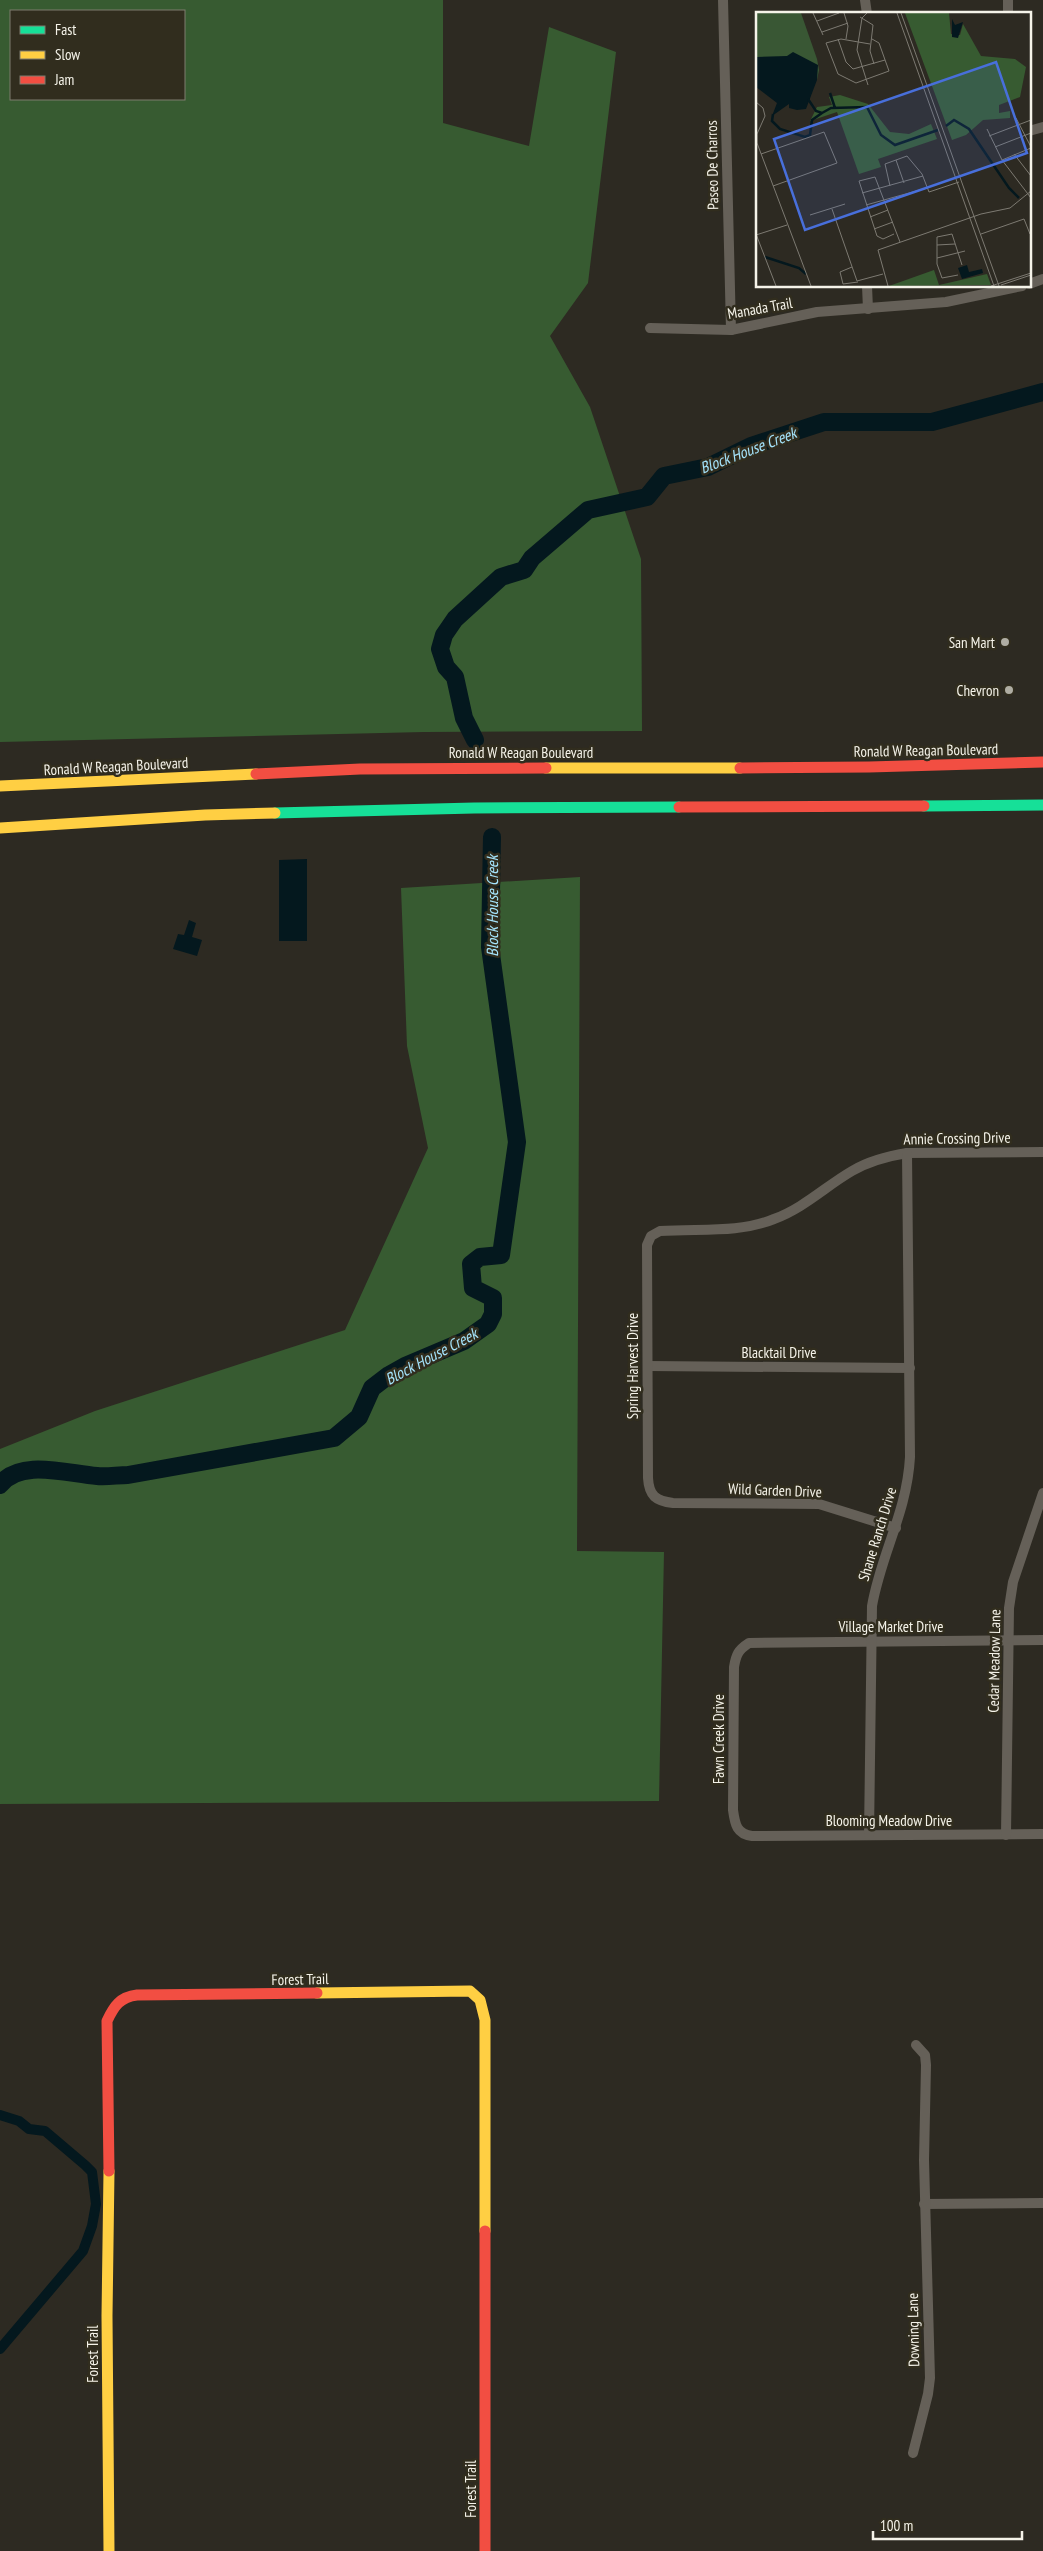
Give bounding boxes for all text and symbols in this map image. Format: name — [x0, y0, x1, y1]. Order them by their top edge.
legend — [10, 10, 185, 100]
inset map — [756, 12, 1030, 288]
text: Fast — [55, 20, 76, 39]
text: Slow — [55, 45, 80, 64]
text: Jam — [54, 70, 74, 89]
street label: Paseo De Charros — [702, 120, 722, 210]
street label: Manada Trail — [726, 293, 795, 323]
water label: Block House Creek — [697, 422, 801, 478]
place label: San Mart — [949, 633, 995, 652]
marker: San Mart — [999, 636, 1011, 648]
place label: Chevron — [957, 681, 999, 700]
marker: Chevron — [1003, 684, 1015, 696]
street label: Ronald W Reagan Boulevard — [854, 739, 998, 761]
street label: Ronald W Reagan Boulevard — [449, 743, 593, 762]
street label: Ronald W Reagan Boulevard — [43, 753, 189, 779]
water label: Block House Creek — [482, 853, 502, 957]
street label: Annie Crossing Drive — [903, 1128, 1011, 1148]
street label: Spring Harvest Drive — [623, 1313, 642, 1419]
water label: Block House Creek — [381, 1322, 482, 1389]
street label: Blacktail Drive — [741, 1343, 817, 1362]
street label: Wild Garden Drive — [728, 1479, 822, 1501]
street label: Shane Ranch Drive — [854, 1485, 900, 1583]
street label: Cedar Meadow Lane — [984, 1609, 1004, 1713]
street label: Village Market Drive — [837, 1617, 944, 1636]
street label: Fawn Creek Drive — [709, 1694, 728, 1784]
street label: Blooming Meadow Drive — [826, 1811, 952, 1830]
street label: Forest Trail — [271, 1969, 329, 1989]
street label: Downing Lane — [903, 2293, 923, 2367]
street label: Forest Trail — [83, 2325, 102, 2383]
street label: Forest Trail — [461, 2460, 480, 2518]
scale bar — [873, 2508, 1022, 2540]
text: 100 m — [880, 2516, 913, 2535]

